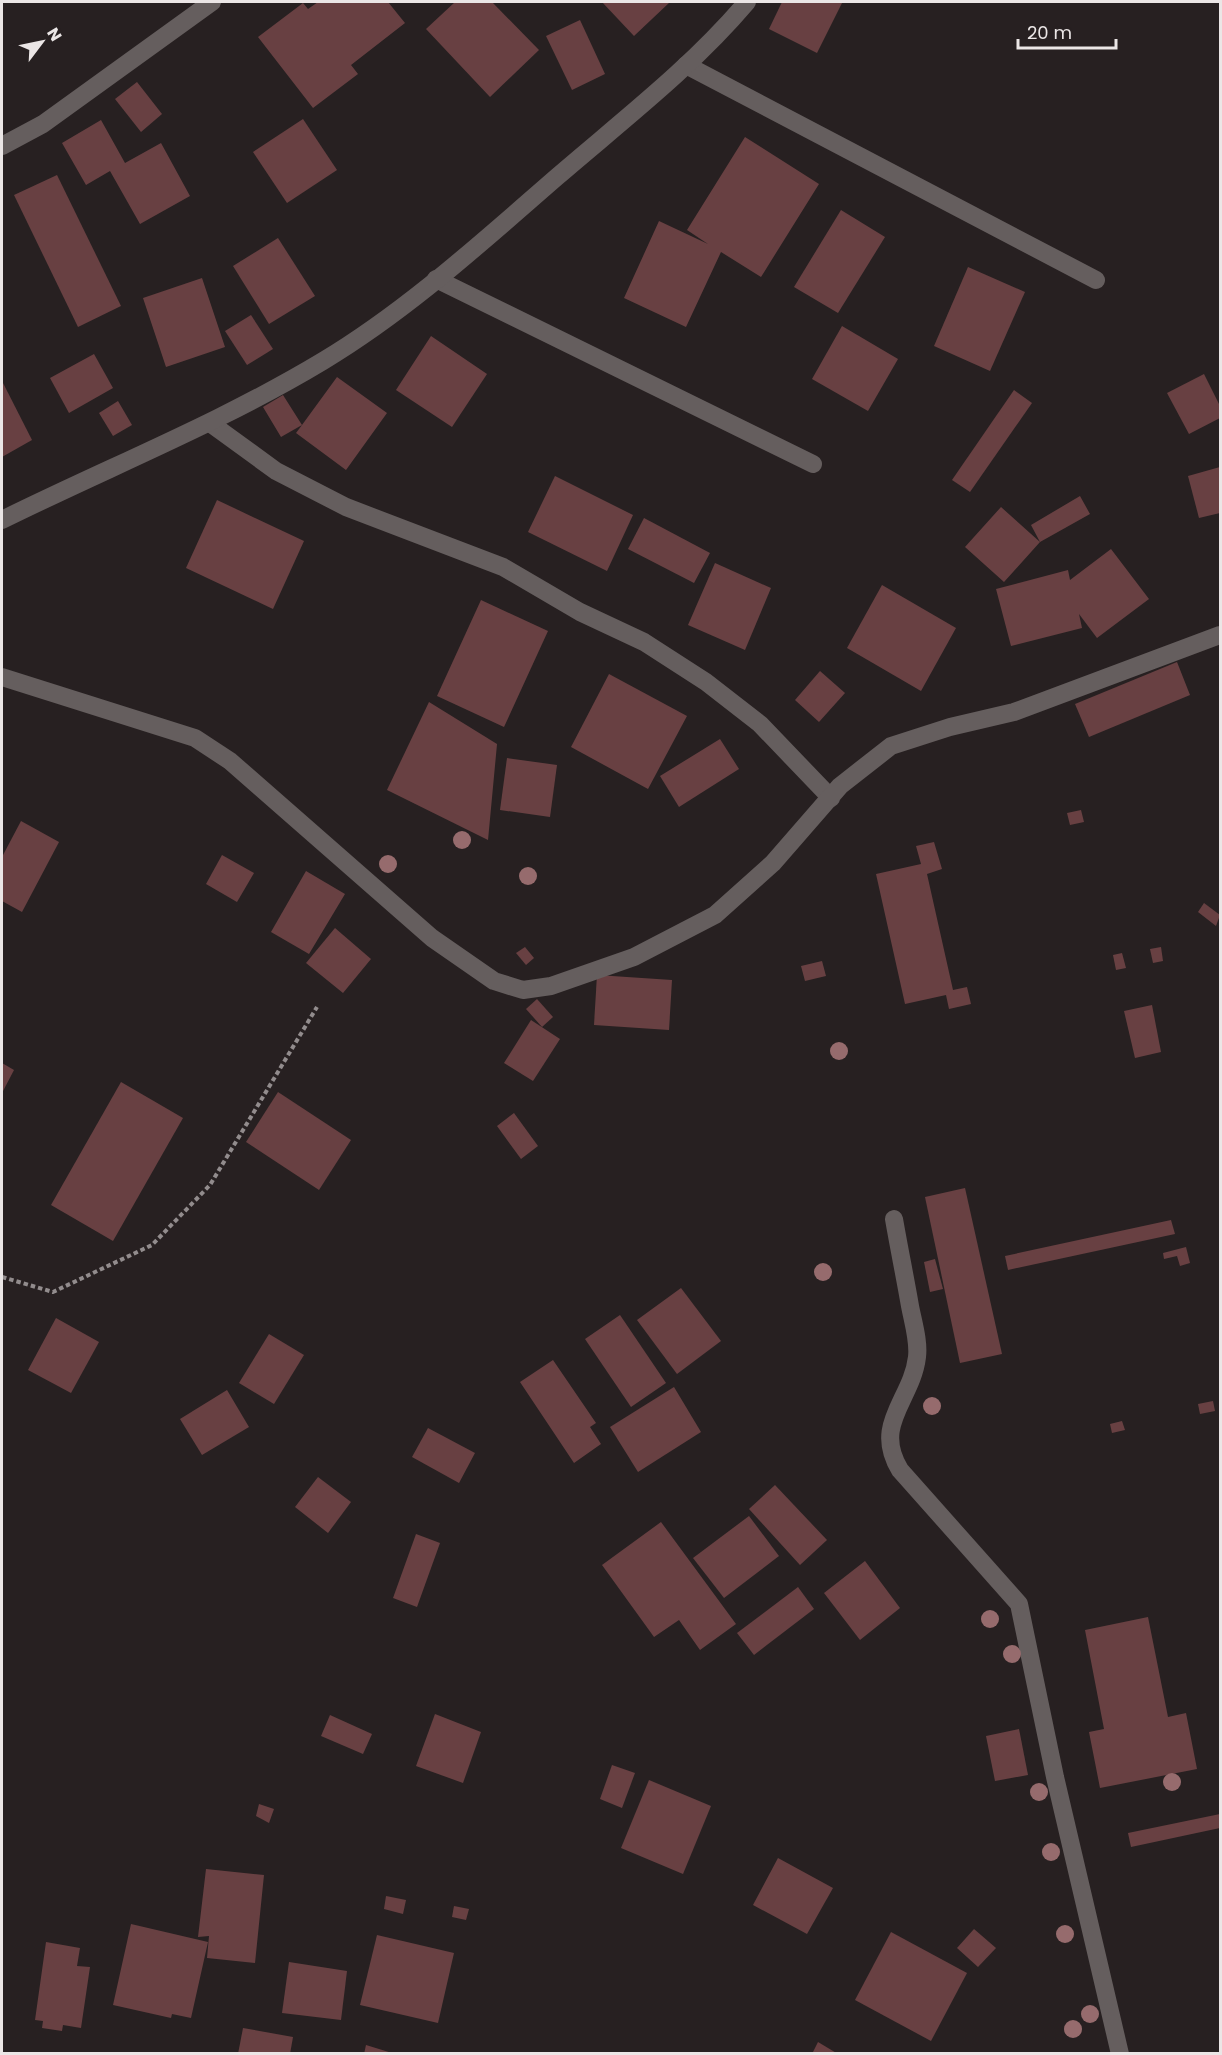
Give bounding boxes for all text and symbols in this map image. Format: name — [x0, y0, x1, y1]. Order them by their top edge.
north arrow — [12, 12, 72, 72]
scale bar — [1018, 12, 1116, 50]
text: 20 m — [1027, 20, 1072, 45]
text: N — [41, 23, 67, 46]

